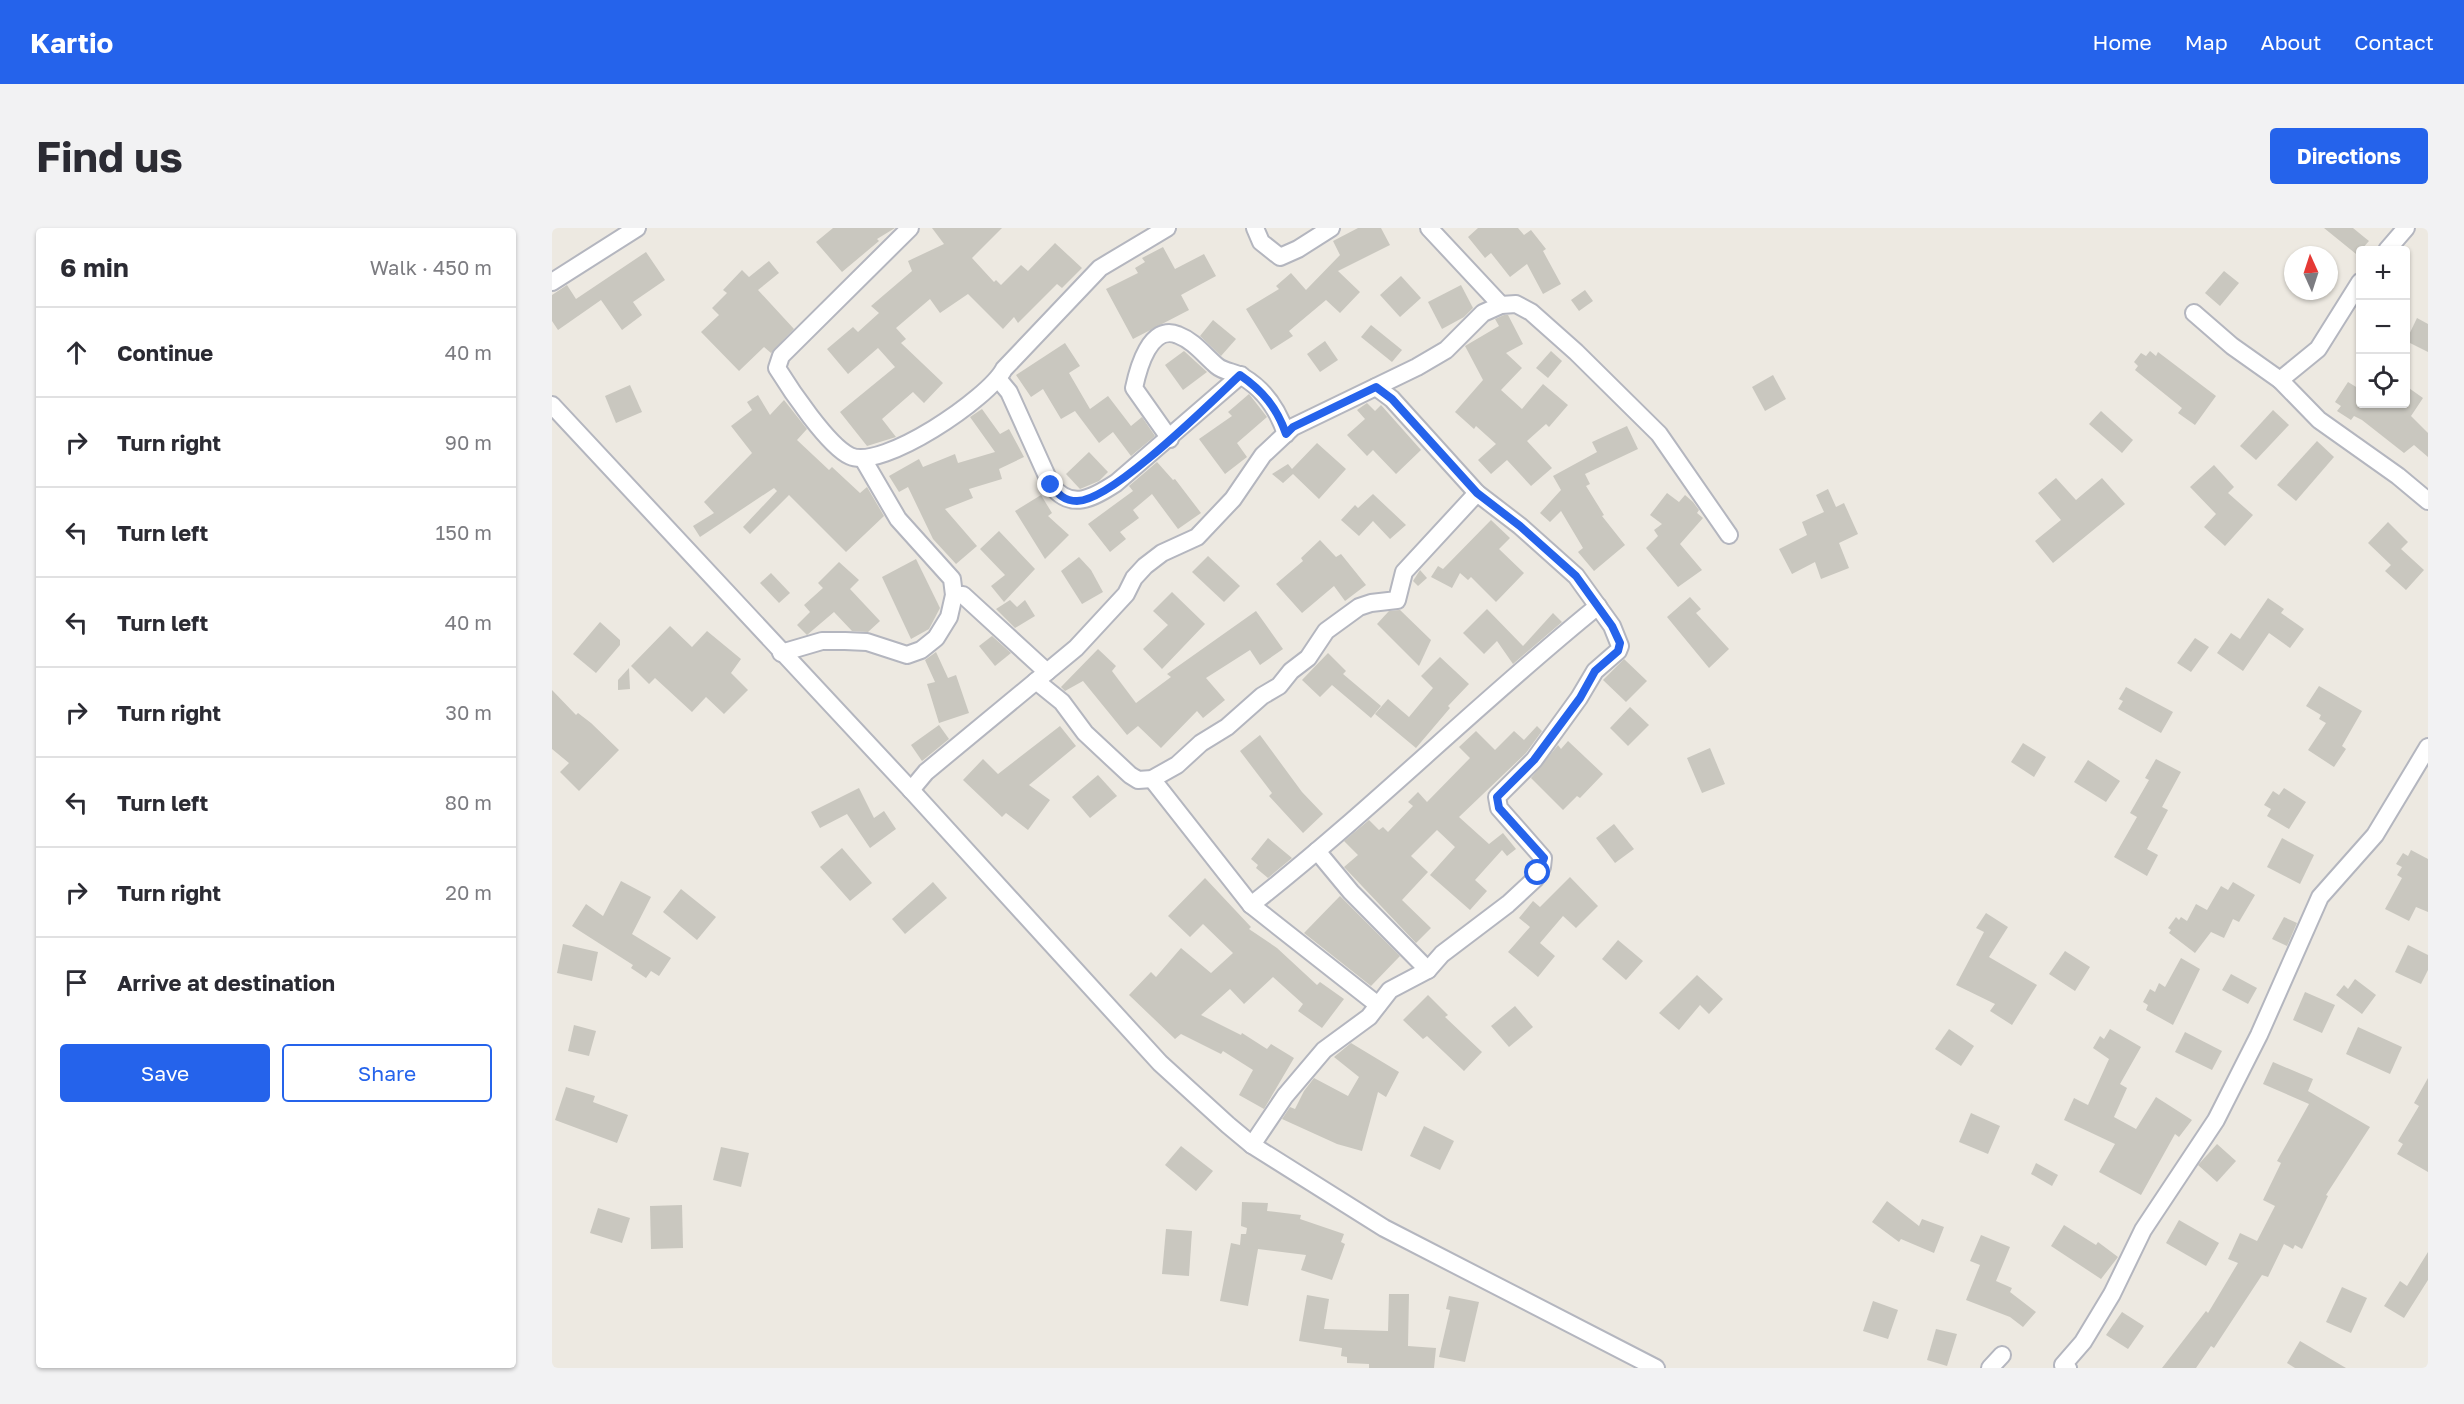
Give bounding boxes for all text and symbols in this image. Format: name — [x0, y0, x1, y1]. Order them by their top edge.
text: Kartio — [30, 26, 113, 59]
text: Home — [2092, 29, 2152, 55]
text: Map — [2185, 29, 2228, 55]
text: About — [2261, 29, 2321, 55]
text: Contact — [2354, 29, 2434, 55]
button: Directions — [2270, 128, 2428, 184]
text: Find us — [36, 131, 183, 181]
north arrow — [2284, 246, 2338, 300]
map controls — [2356, 246, 2410, 408]
button: + — [2356, 246, 2410, 300]
text: 6 min — [60, 252, 129, 283]
text: Walk · 450 m — [370, 255, 492, 279]
button: − — [2356, 300, 2410, 354]
icon: ahead — [60, 336, 93, 369]
text: Continue — [117, 339, 213, 366]
text: 40 m — [445, 340, 492, 364]
button: locate — [2356, 354, 2410, 408]
icon: right — [60, 426, 93, 459]
text: Turn right — [117, 429, 221, 456]
text: 90 m — [445, 430, 492, 454]
route end — [1037, 471, 1063, 497]
icon: left — [60, 516, 93, 549]
text: Turn left — [117, 519, 208, 546]
text: 150 m — [436, 520, 492, 544]
icon: left — [60, 606, 93, 639]
text: Turn left — [117, 609, 208, 636]
text: 40 m — [445, 610, 492, 634]
icon: right — [60, 696, 93, 729]
text: Turn right — [117, 699, 221, 726]
text: 30 m — [445, 700, 492, 724]
icon: left — [60, 786, 93, 819]
text: Turn left — [117, 789, 208, 816]
text: 80 m — [445, 790, 492, 814]
route start — [1524, 859, 1550, 885]
icon: right — [60, 876, 93, 909]
text: Turn right — [117, 879, 221, 906]
text: 20 m — [445, 880, 492, 904]
icon: arrive — [60, 966, 93, 999]
text: Arrive at destination — [117, 969, 335, 996]
button: Save — [60, 1044, 270, 1102]
button: Share — [282, 1044, 492, 1102]

